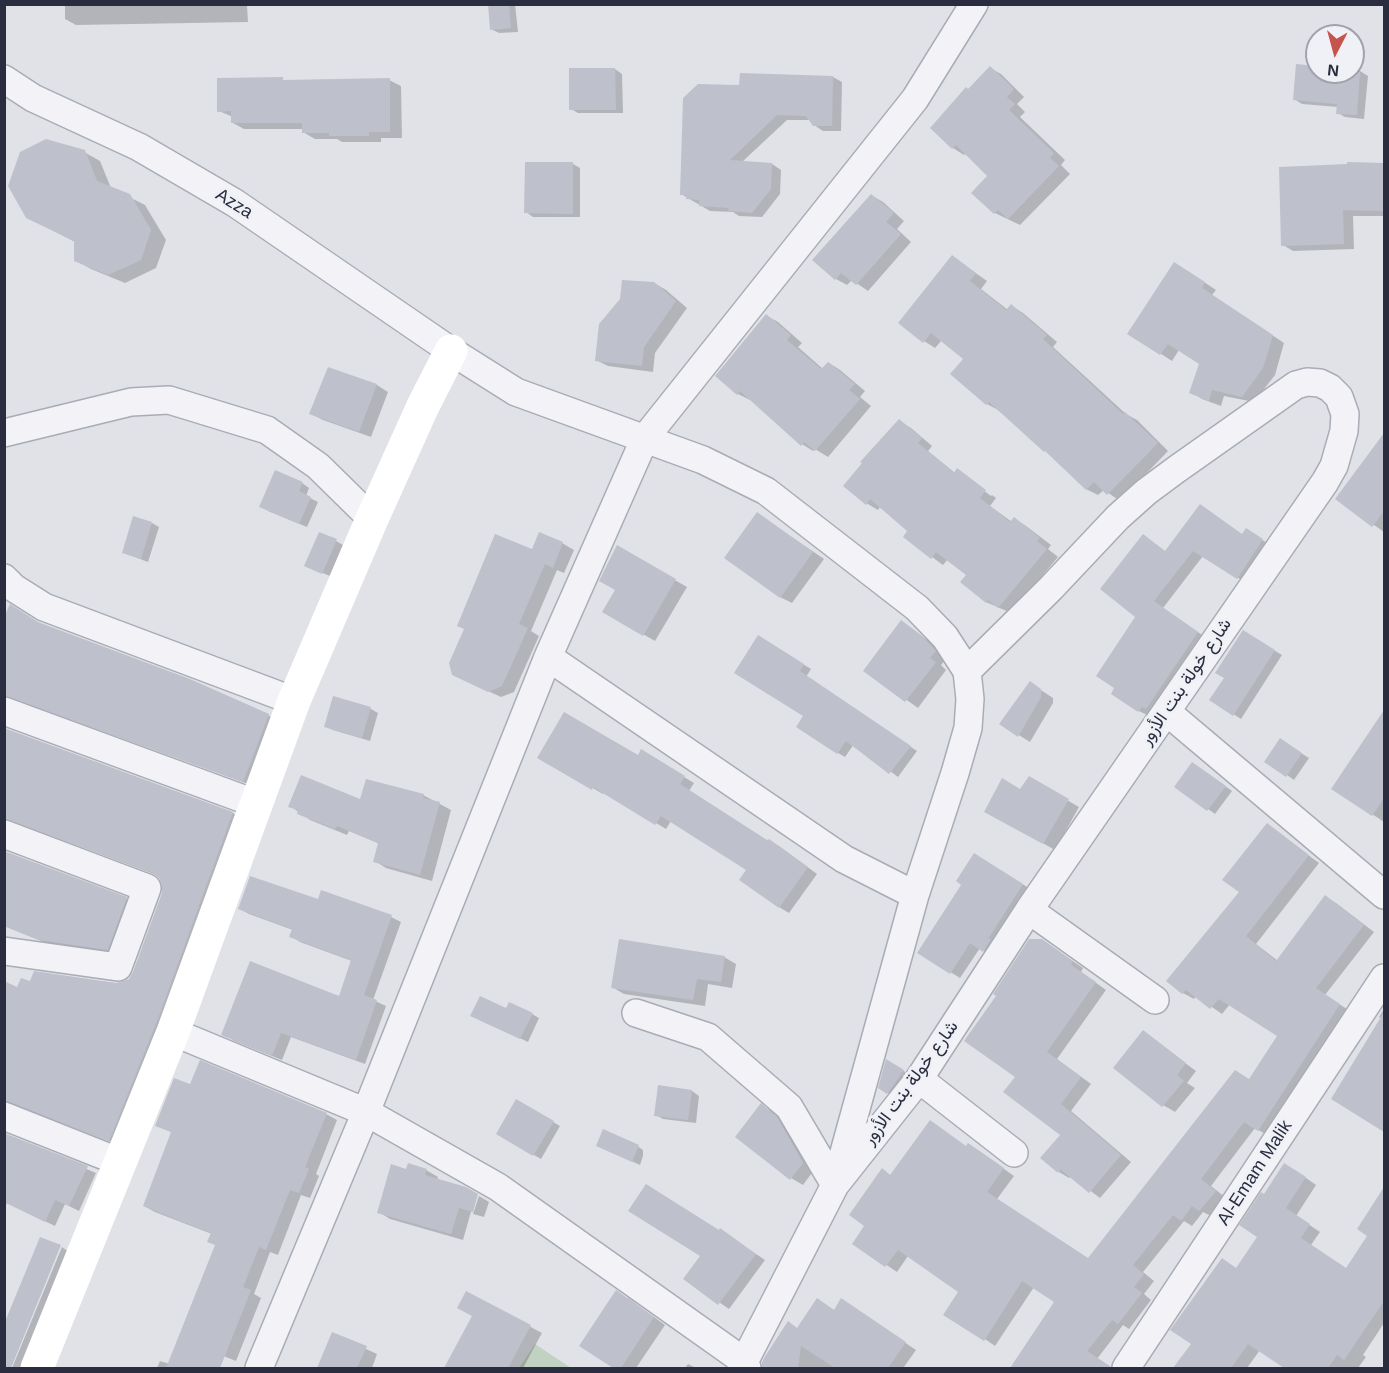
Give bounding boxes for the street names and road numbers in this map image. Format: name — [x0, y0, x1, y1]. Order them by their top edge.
street label: Azza — [211, 184, 257, 224]
street label: شارع خولة بنت الأزور — [1136, 614, 1236, 750]
street label: شارع خولة بنت الأزور — [859, 1017, 963, 1149]
street label: Al-Emam Malik — [1213, 1116, 1297, 1230]

